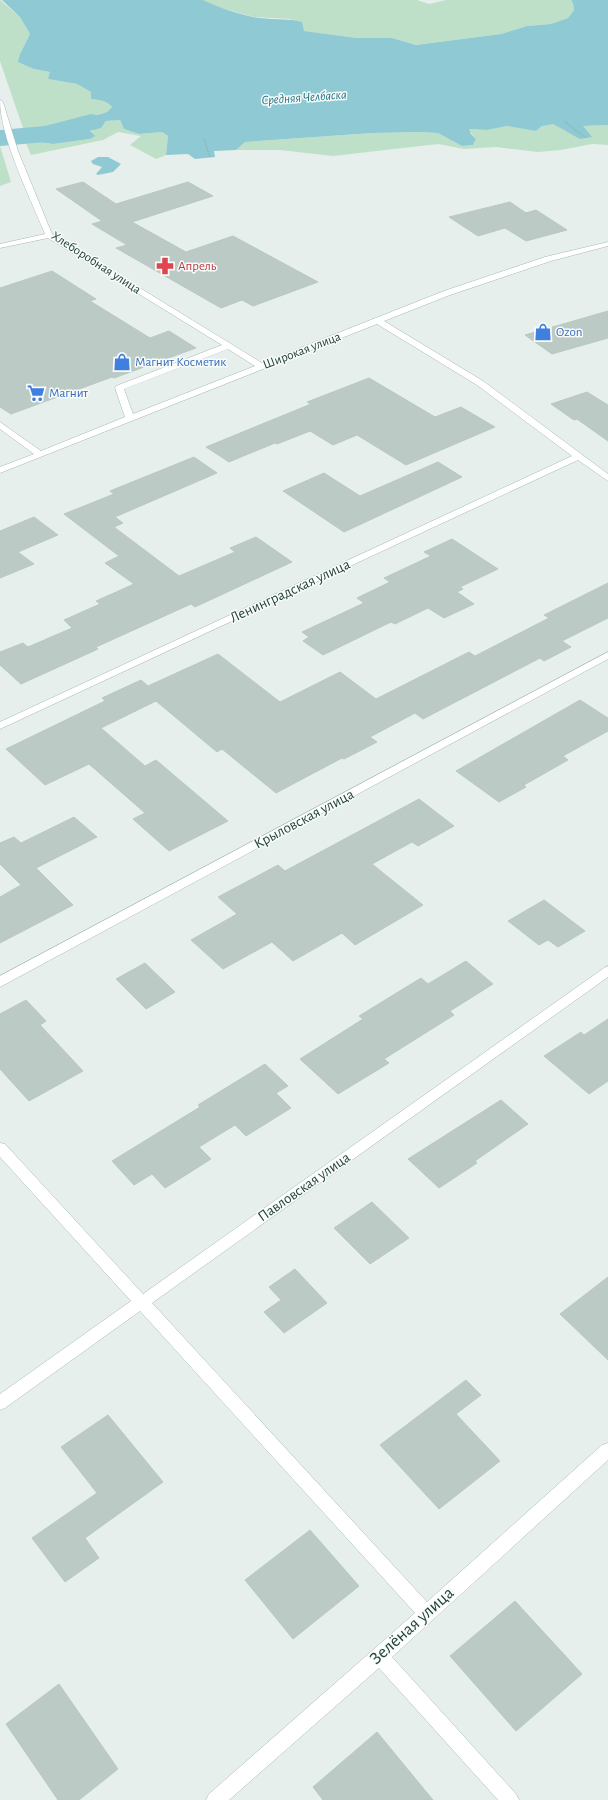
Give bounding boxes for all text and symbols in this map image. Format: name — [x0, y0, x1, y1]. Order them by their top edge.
water label: Средняя Челбаска — [261, 89, 347, 107]
street label: Хлеборобная улица — [49, 229, 143, 297]
pharmacy icon: Апрель — [155, 256, 175, 276]
place label: Апрель — [178, 260, 217, 273]
shop icon: Ozon — [533, 322, 553, 342]
place label: Ozon — [556, 326, 582, 339]
street label: Широкая улица — [261, 330, 343, 372]
shop icon: Магнит Косметик — [112, 352, 132, 372]
place label: Магнит Косметик — [135, 356, 226, 369]
supermarket icon: Магнит — [26, 383, 46, 403]
place label: Магнит — [49, 387, 88, 400]
street label: Ленинградская улица — [228, 557, 353, 625]
street label: Крыловская улица — [252, 786, 357, 852]
street label: Павловская улица — [255, 1150, 353, 1224]
street label: Зелёная улица — [367, 1584, 457, 1668]

